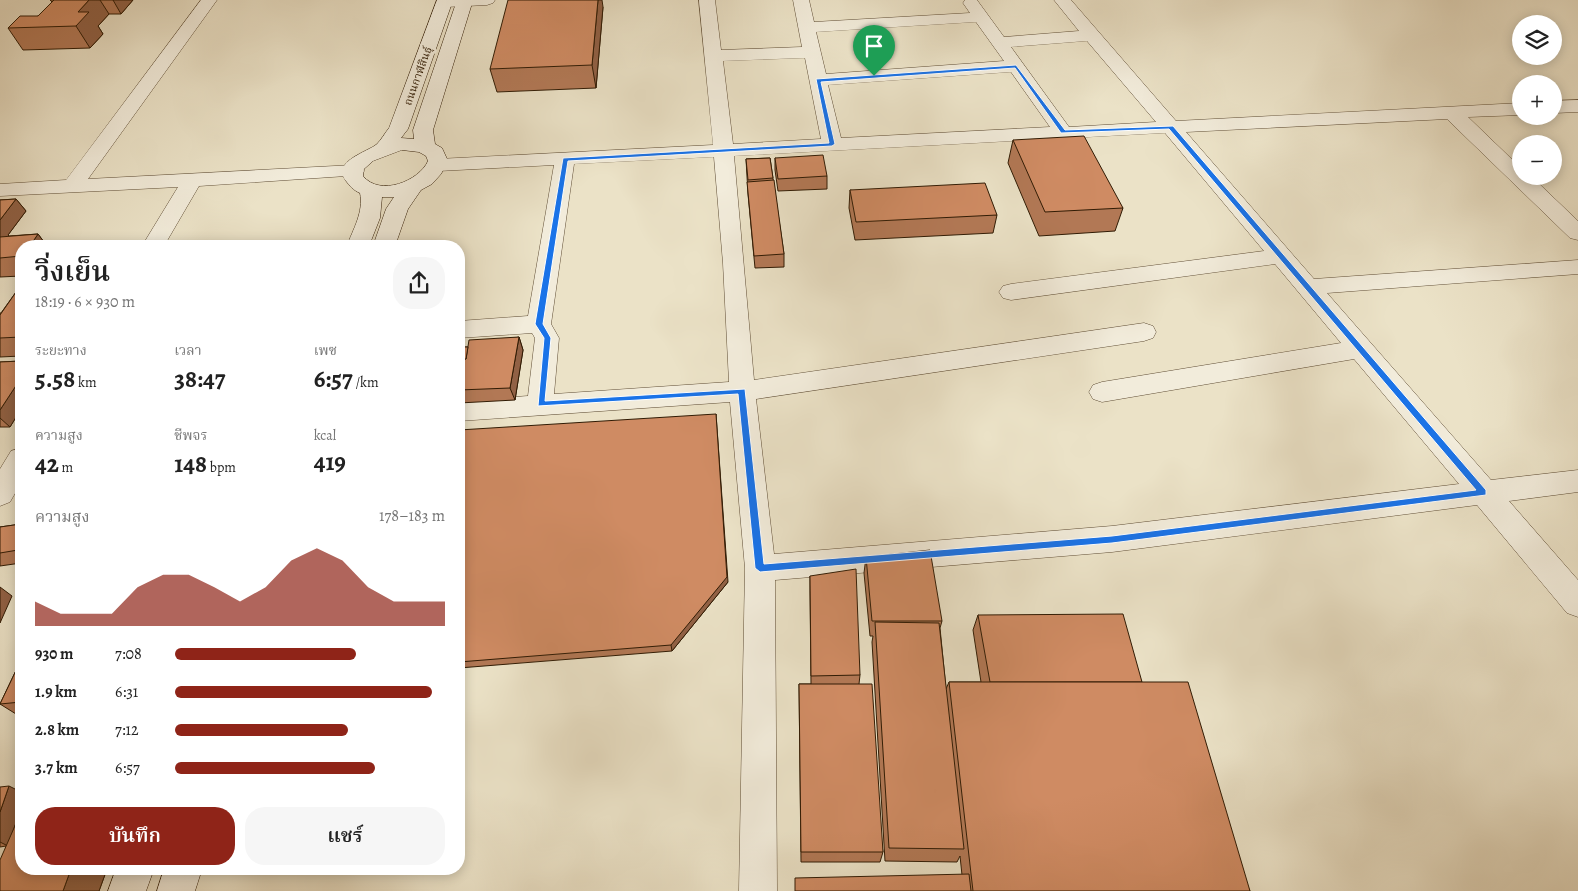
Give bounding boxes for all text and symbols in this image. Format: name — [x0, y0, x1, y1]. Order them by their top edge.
map controls — [1512, 15, 1562, 185]
button: layers — [1512, 15, 1562, 65]
pin — [853, 25, 895, 76]
icon: arrive — [860, 32, 888, 60]
street label: ถนนกาฬสินธุ์ — [400, 44, 436, 108]
button: + — [1512, 75, 1562, 125]
button: − — [1512, 135, 1562, 185]
text: วิ่งเย็น — [35, 253, 110, 291]
button: share — [393, 257, 445, 309]
text: 18:19 · 6 × 930 m — [35, 291, 135, 313]
text: ระยะทาง — [35, 341, 87, 360]
text: เวลา — [174, 341, 202, 360]
text: เพซ — [314, 341, 337, 360]
text: 5.58 — [35, 362, 75, 396]
text: 38:47 — [174, 362, 225, 396]
text: 6:57 — [314, 362, 353, 396]
text: km — [75, 373, 97, 392]
text: /km — [353, 373, 379, 392]
text: ความสูง — [35, 426, 83, 445]
text: ชีพจร — [174, 426, 208, 445]
text: kcal — [314, 426, 336, 445]
text: 419 — [314, 445, 346, 479]
text: 42 — [35, 447, 59, 481]
text: 148 — [174, 447, 207, 481]
text: m — [59, 458, 73, 477]
text: bpm — [207, 458, 236, 477]
text: 178–183 m — [379, 505, 445, 527]
text: ความสูง — [35, 506, 90, 528]
text: 930 m — [35, 643, 74, 665]
text: 7:08 — [115, 643, 142, 665]
text: 1.9 km — [35, 681, 77, 703]
text: 6:31 — [115, 681, 138, 703]
text: 2.8 km — [35, 719, 79, 741]
text: 7:12 — [115, 719, 139, 741]
text: 3.7 km — [35, 757, 78, 779]
text: 6:57 — [115, 757, 140, 779]
button: บันทึก — [35, 807, 235, 865]
button: แชร์ — [245, 807, 445, 865]

